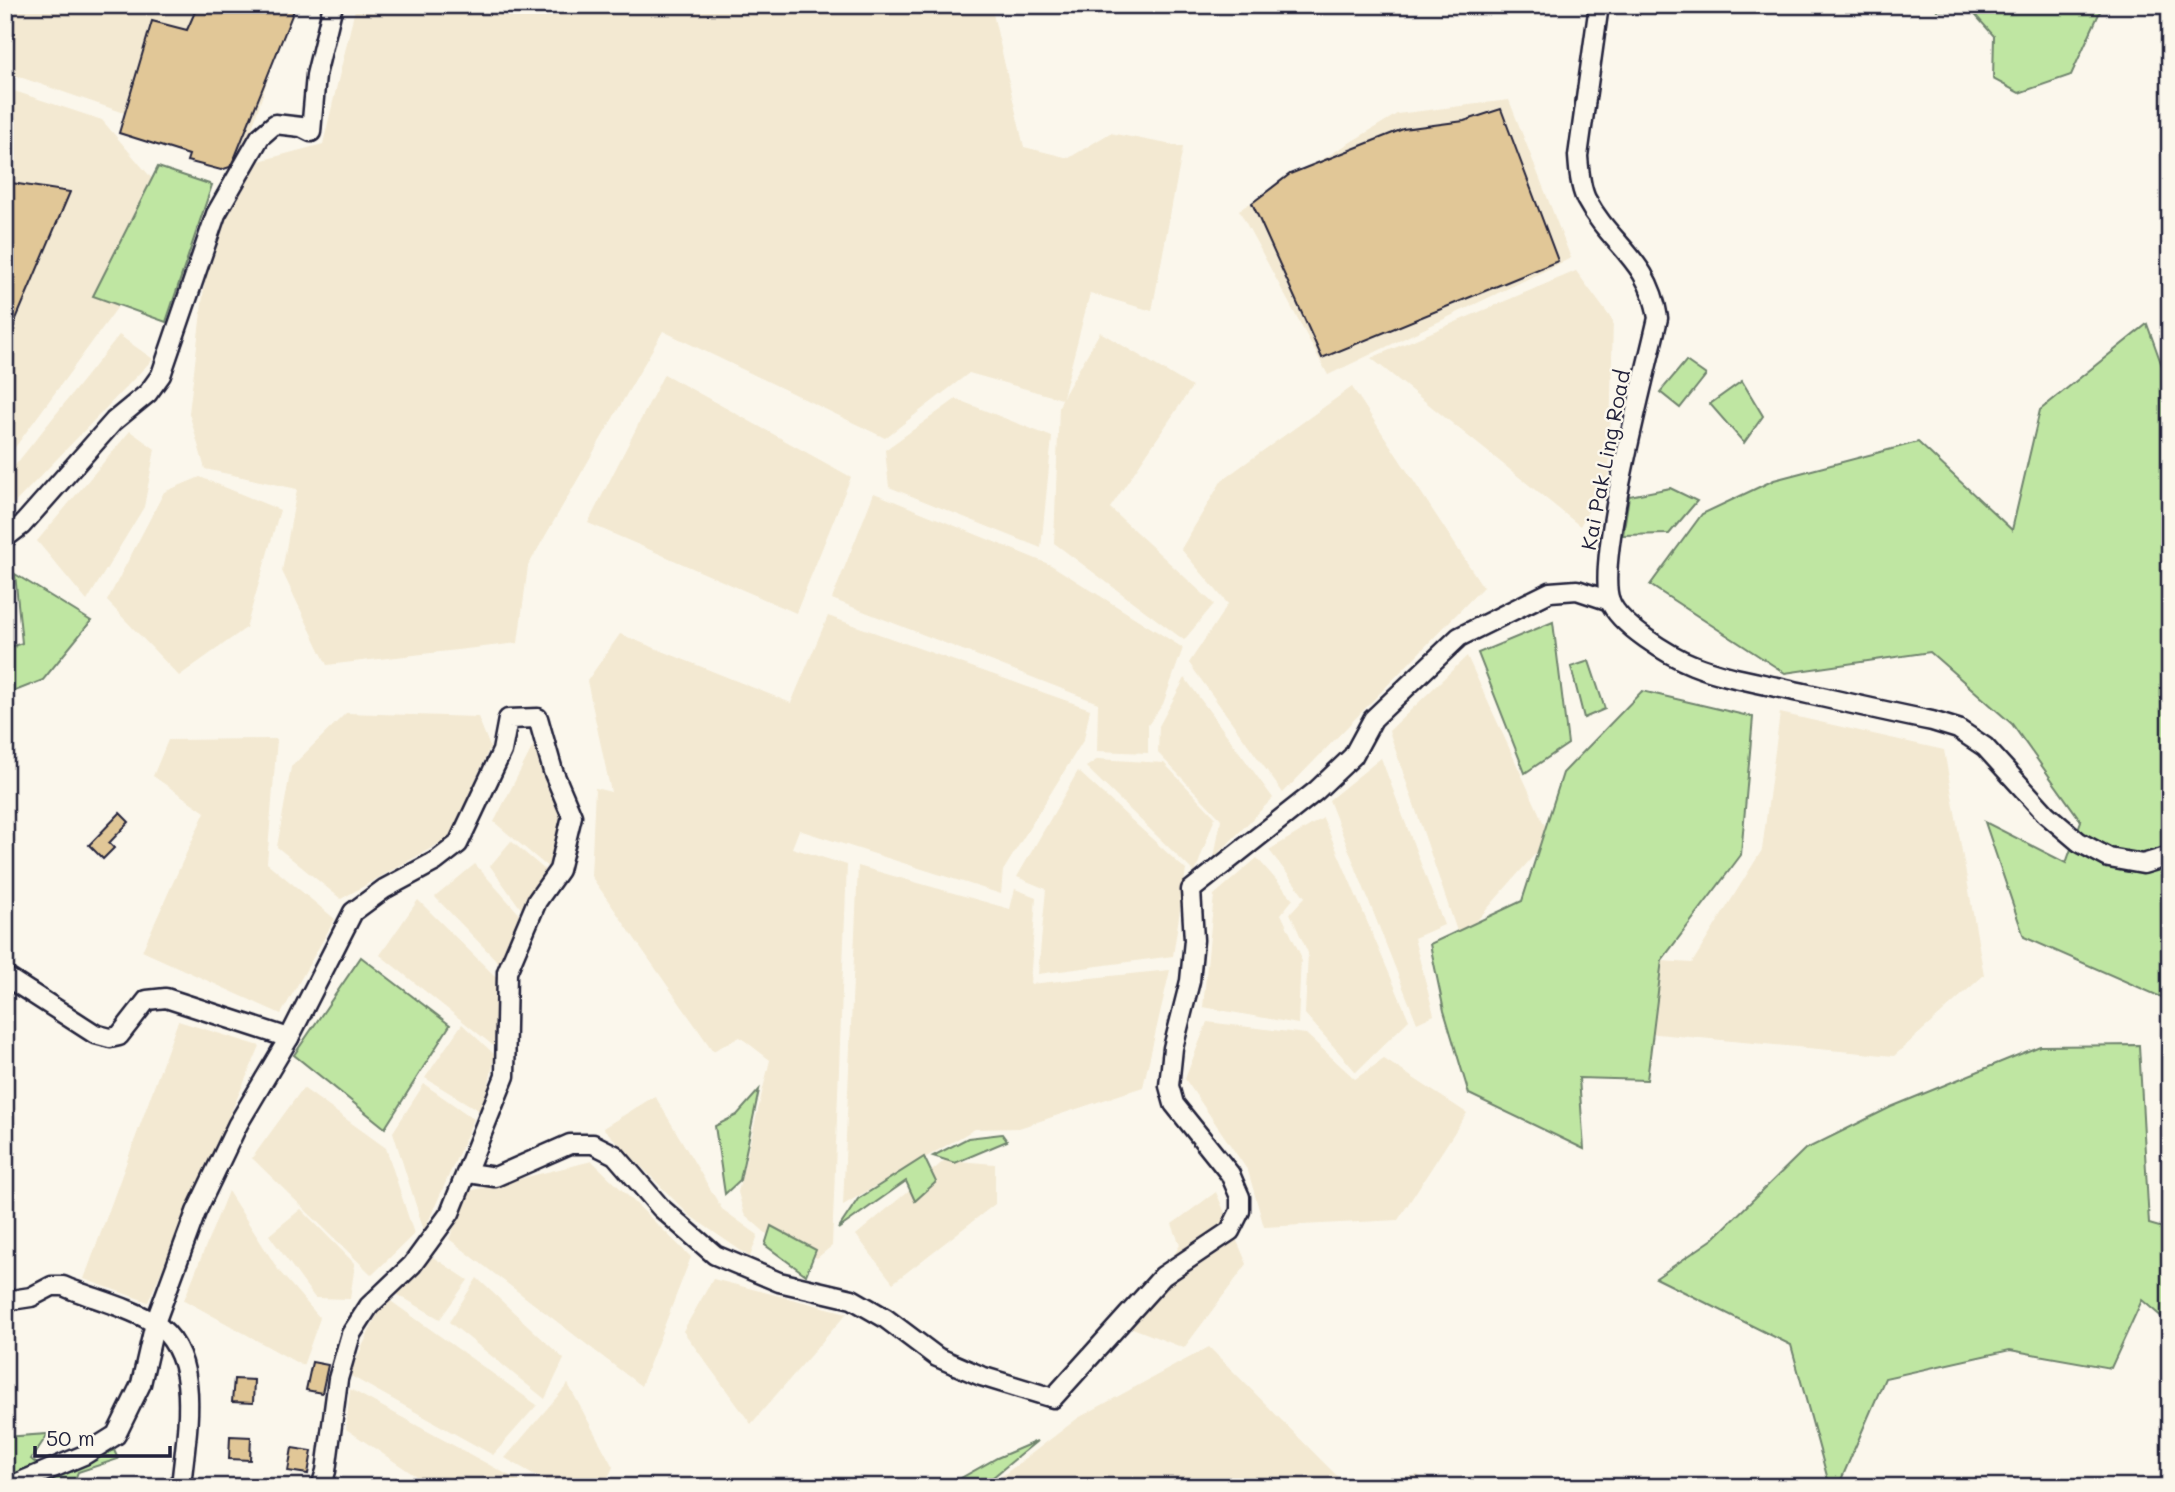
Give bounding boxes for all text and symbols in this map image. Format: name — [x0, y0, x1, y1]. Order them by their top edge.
street label: Kai Pak Ling Road — [1574, 367, 1635, 552]
scale bar — [35, 1415, 170, 1459]
text: 50 m — [46, 1424, 95, 1451]

